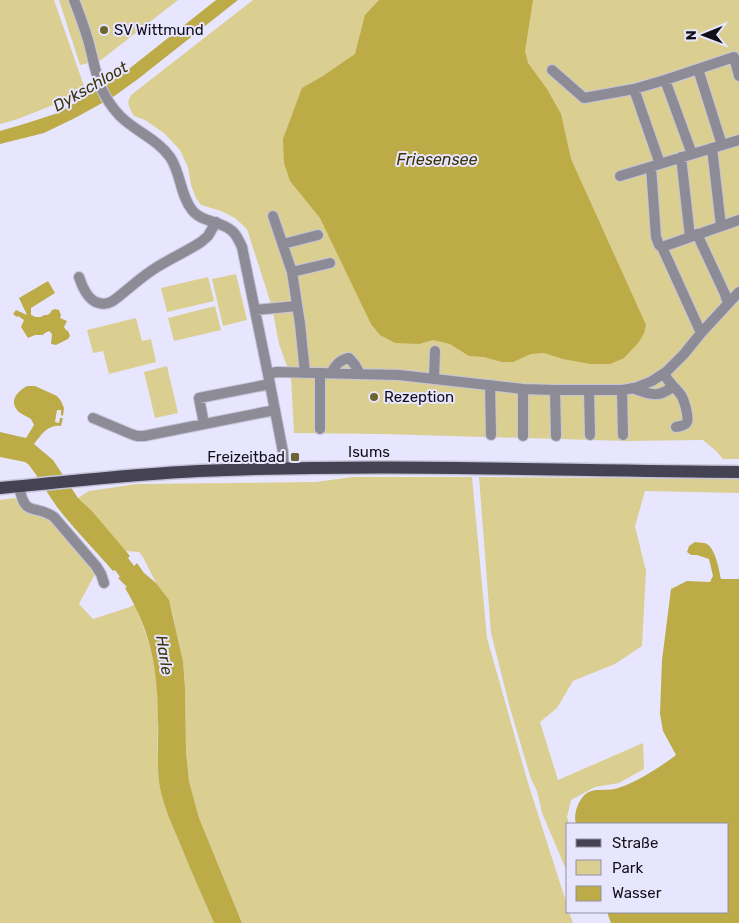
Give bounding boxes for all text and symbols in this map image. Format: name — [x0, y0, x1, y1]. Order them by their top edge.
north arrow — [679, 10, 729, 60]
place label: SV Wittmund — [114, 21, 204, 39]
marker: SV Wittmund — [98, 24, 110, 36]
text: N — [683, 30, 700, 40]
water label: Dykschloot — [50, 57, 132, 115]
water label: Friesensee — [397, 150, 478, 169]
place label: Rezeption — [384, 388, 454, 406]
marker: Rezeption — [368, 391, 380, 403]
street label: Isums — [348, 443, 390, 461]
place label: Freizeitbad — [207, 448, 285, 466]
marker: Freizeitbad — [289, 451, 301, 463]
water label: Harle — [152, 634, 177, 676]
legend — [566, 823, 729, 913]
text: Straße — [612, 834, 658, 852]
text: Park — [612, 859, 643, 877]
text: Wasser — [612, 884, 662, 902]

